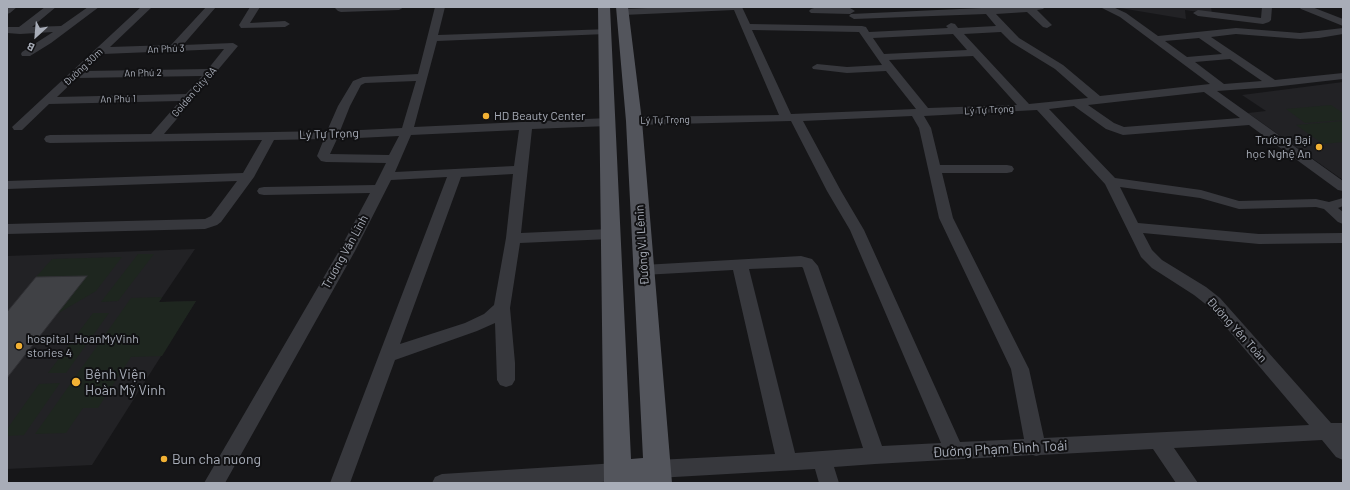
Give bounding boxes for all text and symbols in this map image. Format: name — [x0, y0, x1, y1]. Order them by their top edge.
north arrow — [16, 16, 56, 56]
text: B — [25, 40, 36, 55]
street label: An Phú 3 — [147, 42, 185, 56]
street label: Đường 30m — [61, 46, 105, 88]
street label: Golden City 6A — [169, 65, 219, 119]
street label: An Phú 2 — [124, 67, 162, 79]
street label: An Phú 1 — [100, 93, 136, 105]
street label: Lý Tự Trọng — [964, 103, 1014, 117]
place label: HD Beauty Center — [494, 109, 585, 123]
marker: HD Beauty Center — [481, 111, 491, 121]
street label: Lý Tự Trọng — [640, 114, 690, 126]
street label: Lý Tự Trọng — [299, 126, 359, 142]
place label: Trường Đại học Nghệ An — [1246, 133, 1311, 161]
marker: Trường Đại học Nghệ An — [1314, 142, 1324, 152]
street label: Đường V.I Lênin — [632, 204, 652, 286]
street label: Trương Văn Lĩnh — [319, 212, 371, 292]
street label: Đường Yên Toàn — [1204, 294, 1270, 366]
place label: hospital_HoanMyVinh stories 4 — [27, 332, 139, 360]
marker: hospital_HoanMyVinh stories 4 — [14, 341, 24, 351]
place label: Bệnh Viện Hoàn Mỹ Vinh — [85, 366, 165, 398]
marker: Bệnh Viện Hoàn Mỹ Vinh — [70, 376, 82, 388]
street label: Đường Phạm Đình Toái — [932, 437, 1068, 461]
place label: Bun cha nuong — [172, 451, 261, 467]
marker: Bun cha nuong — [159, 454, 169, 464]

